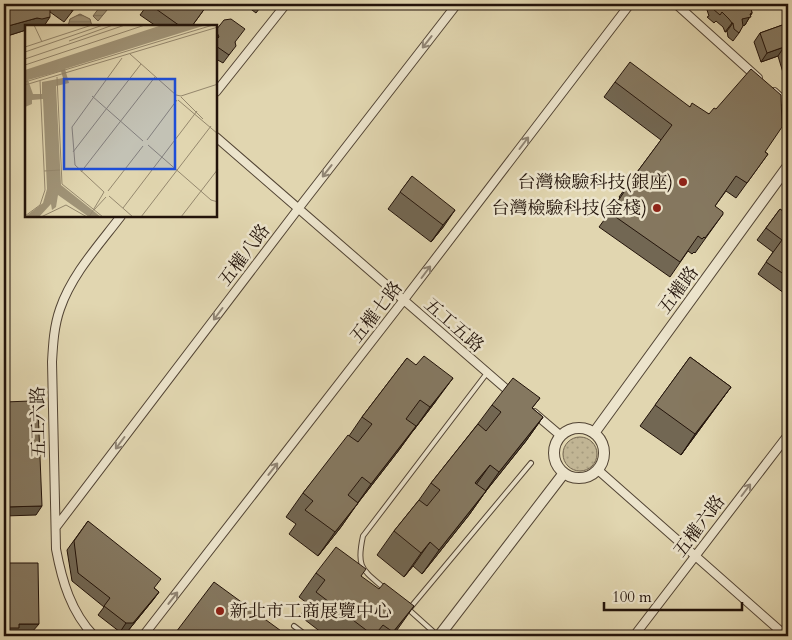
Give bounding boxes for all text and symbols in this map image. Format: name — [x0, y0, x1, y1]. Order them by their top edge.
inset map — [25, 25, 218, 218]
one-way arrow — [422, 35, 432, 49]
one-way arrow — [519, 136, 530, 149]
one-way arrow — [322, 164, 333, 177]
place label: 台灣檢驗科技(銀座) — [518, 170, 673, 195]
marker: 台灣檢驗科技(銀座) — [677, 176, 689, 188]
place label: 台灣檢驗科技(金棧) — [492, 196, 647, 221]
marker: 台灣檢驗科技(金棧) — [651, 202, 663, 214]
street label: 五權八路 — [213, 219, 276, 292]
street label: 五權路 — [652, 261, 704, 319]
one-way arrow — [420, 266, 431, 279]
street label: 五權七路 — [344, 276, 408, 348]
street label: 五工五路 — [418, 292, 489, 358]
one-way arrow — [213, 307, 223, 321]
street label: 五工六路 — [25, 386, 52, 458]
one-way arrow — [114, 436, 125, 449]
one-way arrow — [267, 463, 278, 476]
one-way arrow — [740, 484, 751, 497]
street label: 五權六路 — [668, 490, 731, 563]
scale bar — [604, 580, 742, 612]
text: 100 m — [612, 587, 652, 607]
one-way arrow — [168, 591, 178, 605]
place label: 新北市工商展覽中心 — [230, 599, 392, 624]
marker: 新北市工商展覽中心 — [214, 605, 226, 617]

